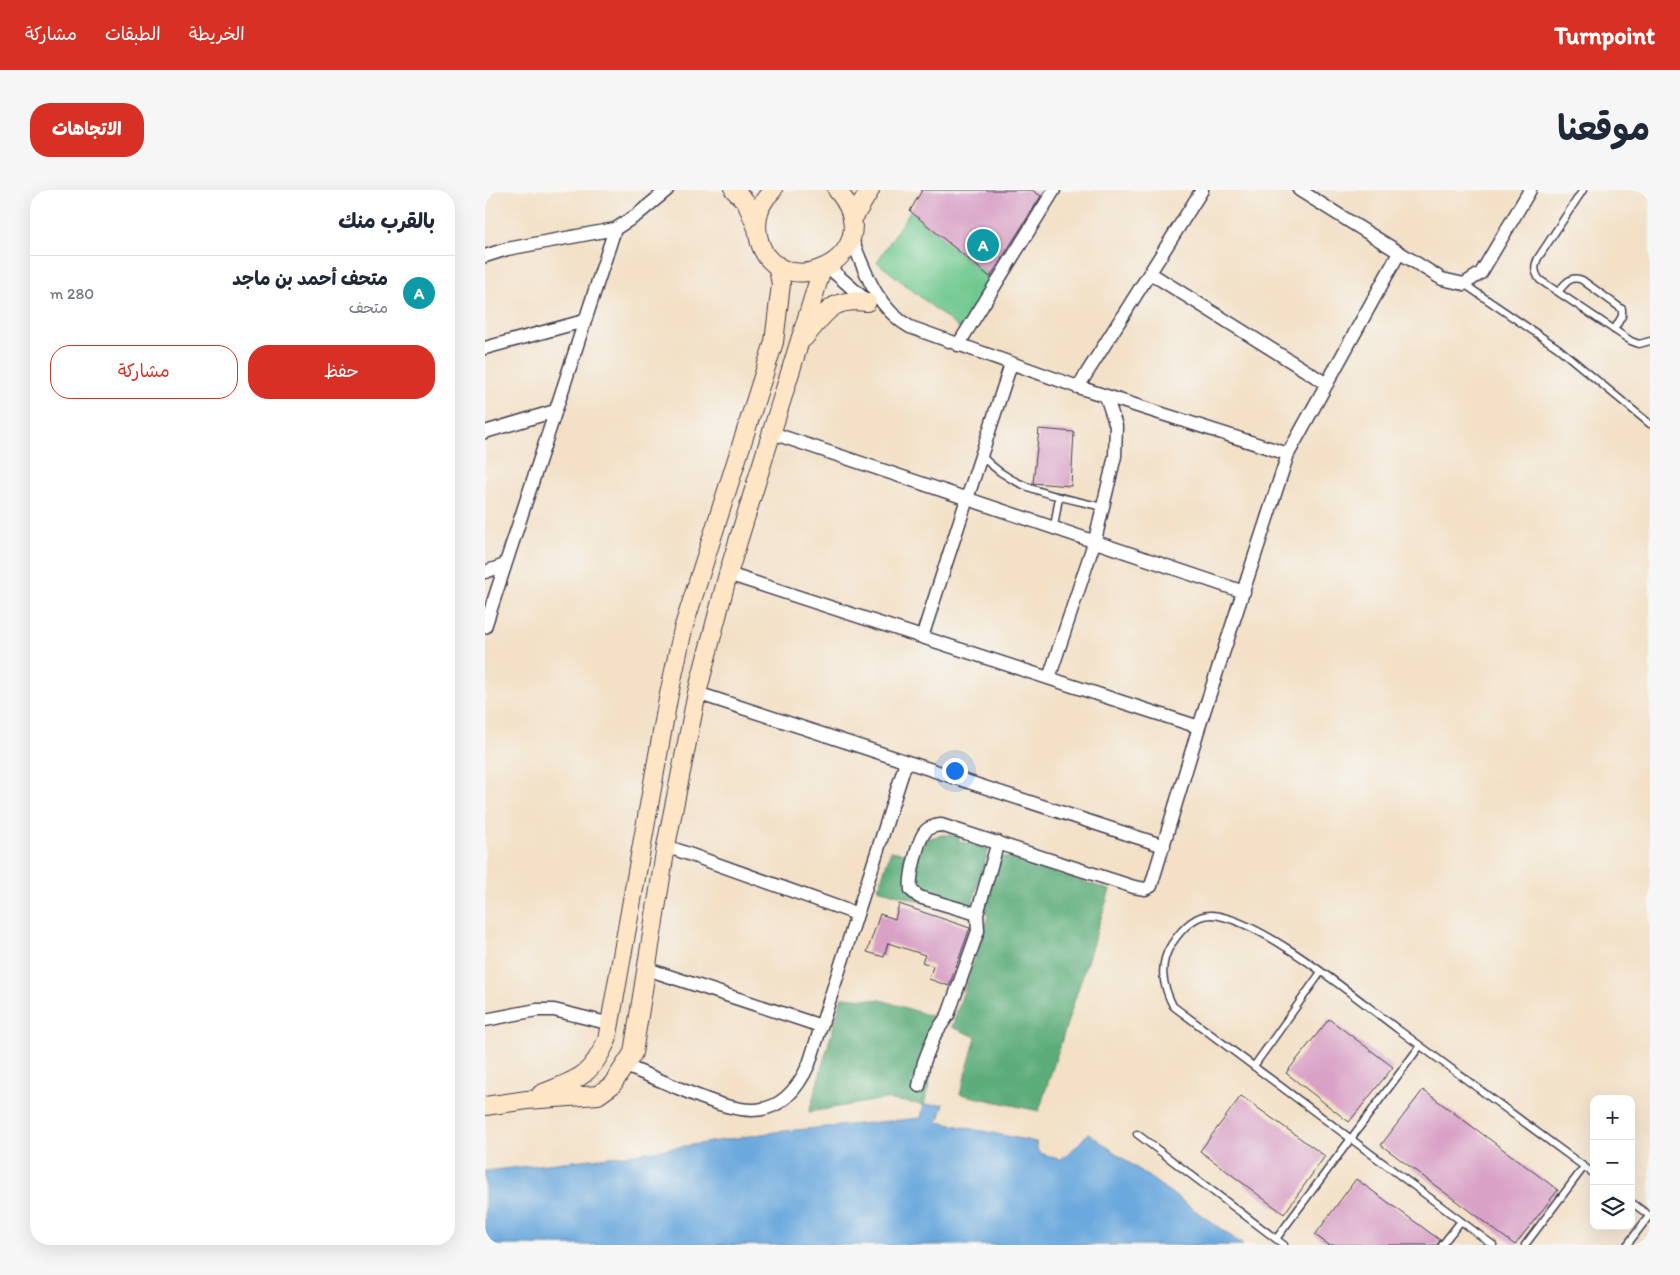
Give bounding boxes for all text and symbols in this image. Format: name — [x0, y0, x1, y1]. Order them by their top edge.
text: Turnpoint — [1554, 21, 1655, 50]
text: مشاركة — [25, 23, 77, 45]
text: الطبقات — [105, 23, 161, 45]
text: الخريطة — [189, 23, 245, 45]
button: الاتجاهات — [30, 103, 144, 157]
text: موقعنا — [1557, 107, 1650, 149]
text: بالقرب منك — [338, 208, 435, 233]
pin: A — [967, 226, 999, 264]
text: متحف أحمد بن ماجد — [232, 267, 388, 290]
text: 280 m — [50, 284, 94, 303]
text: A — [414, 284, 424, 303]
text: متحف — [349, 298, 388, 317]
button: مشاركة — [50, 345, 238, 399]
button: حفظ — [248, 345, 435, 399]
your location — [942, 758, 968, 784]
map controls — [1590, 1095, 1635, 1230]
button: + — [1590, 1095, 1635, 1140]
button: − — [1590, 1140, 1635, 1185]
button: layers — [1590, 1185, 1635, 1230]

